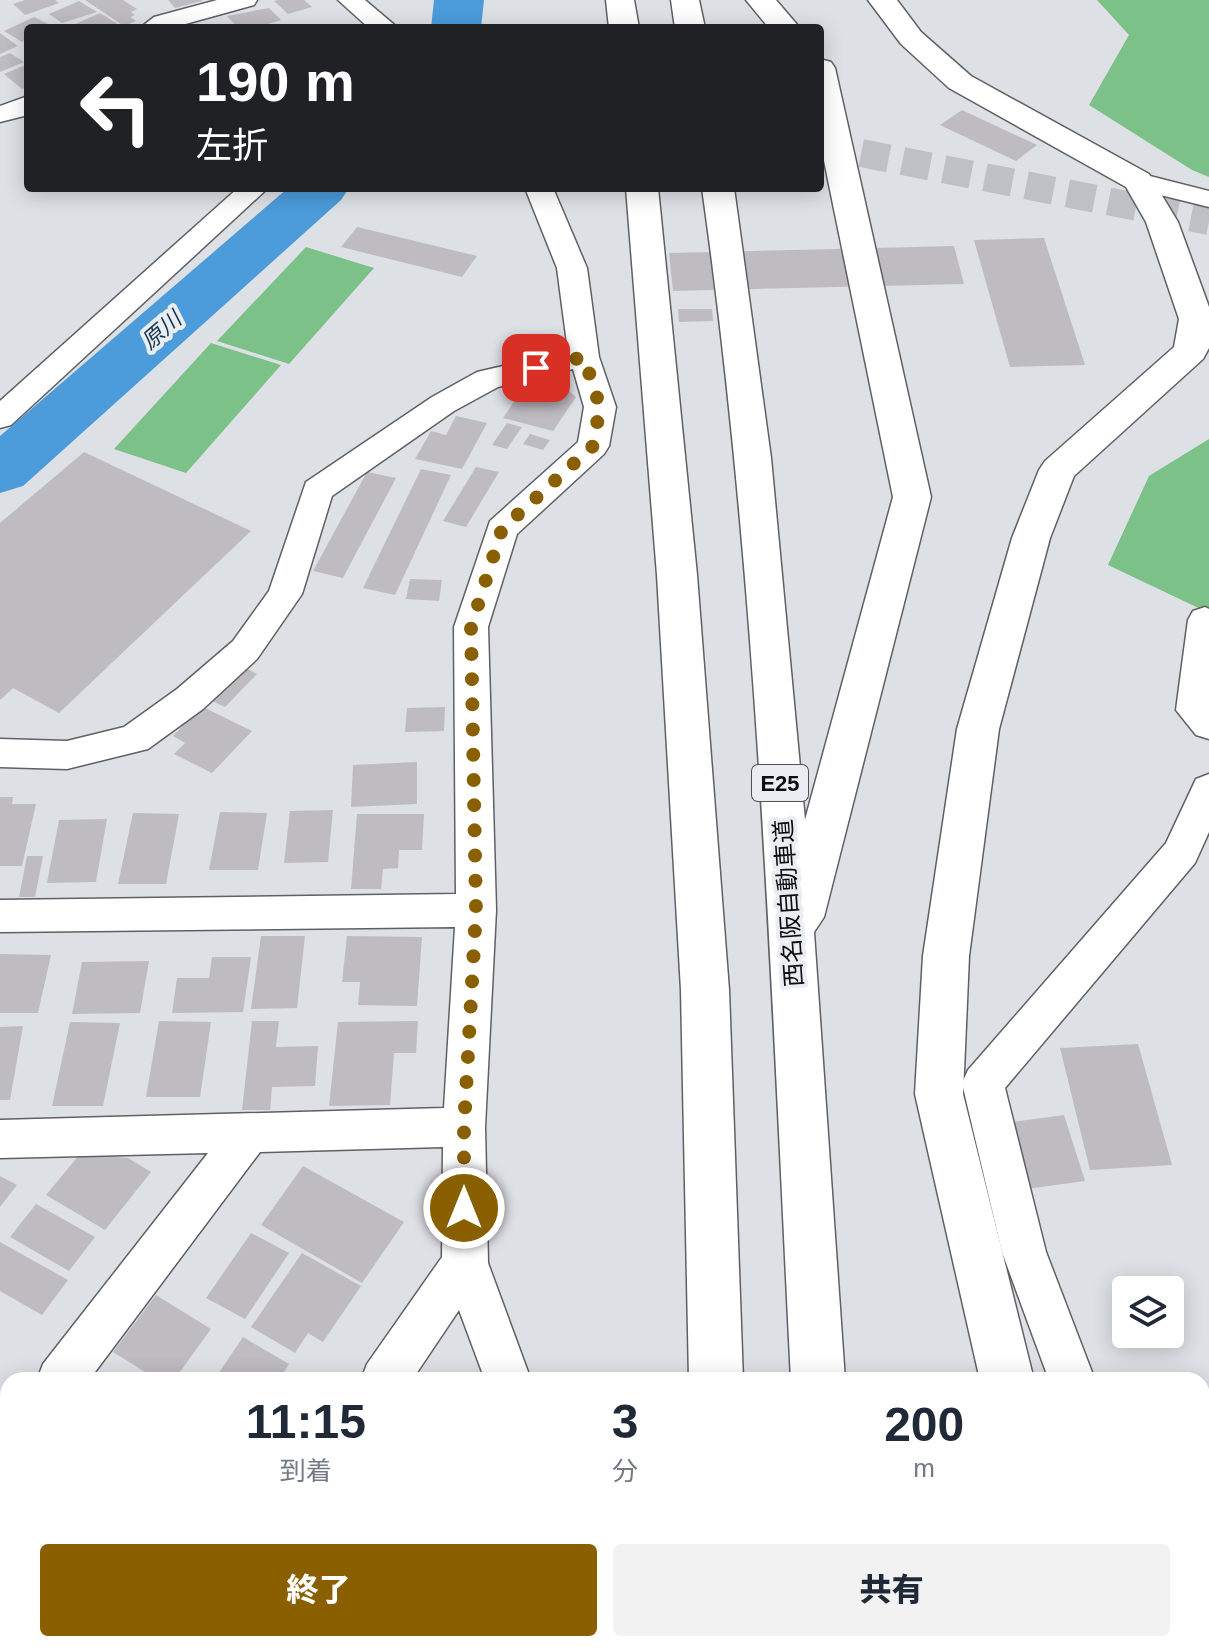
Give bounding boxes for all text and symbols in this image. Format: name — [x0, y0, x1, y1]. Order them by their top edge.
text: 190 m — [196, 50, 355, 113]
icon: left — [64, 56, 168, 160]
text: 左折 — [196, 125, 268, 166]
water label: 原川 — [137, 305, 188, 354]
pin — [502, 334, 570, 402]
icon: arrive — [514, 346, 558, 390]
road number: E25 — [752, 765, 808, 801]
street label: 西名阪自動車道 — [769, 818, 808, 988]
position arrow — [422, 1166, 506, 1250]
map controls — [1112, 1276, 1184, 1348]
button: layers — [1112, 1276, 1184, 1348]
text: 11:15 — [246, 1395, 366, 1448]
text: 3 — [612, 1395, 638, 1448]
text: 200 — [884, 1398, 964, 1451]
text: m — [913, 1453, 935, 1483]
text: 到着 — [280, 1456, 332, 1486]
text: 分 — [612, 1456, 638, 1486]
button: 終了 — [40, 1544, 597, 1636]
button: 共有 — [613, 1544, 1170, 1636]

